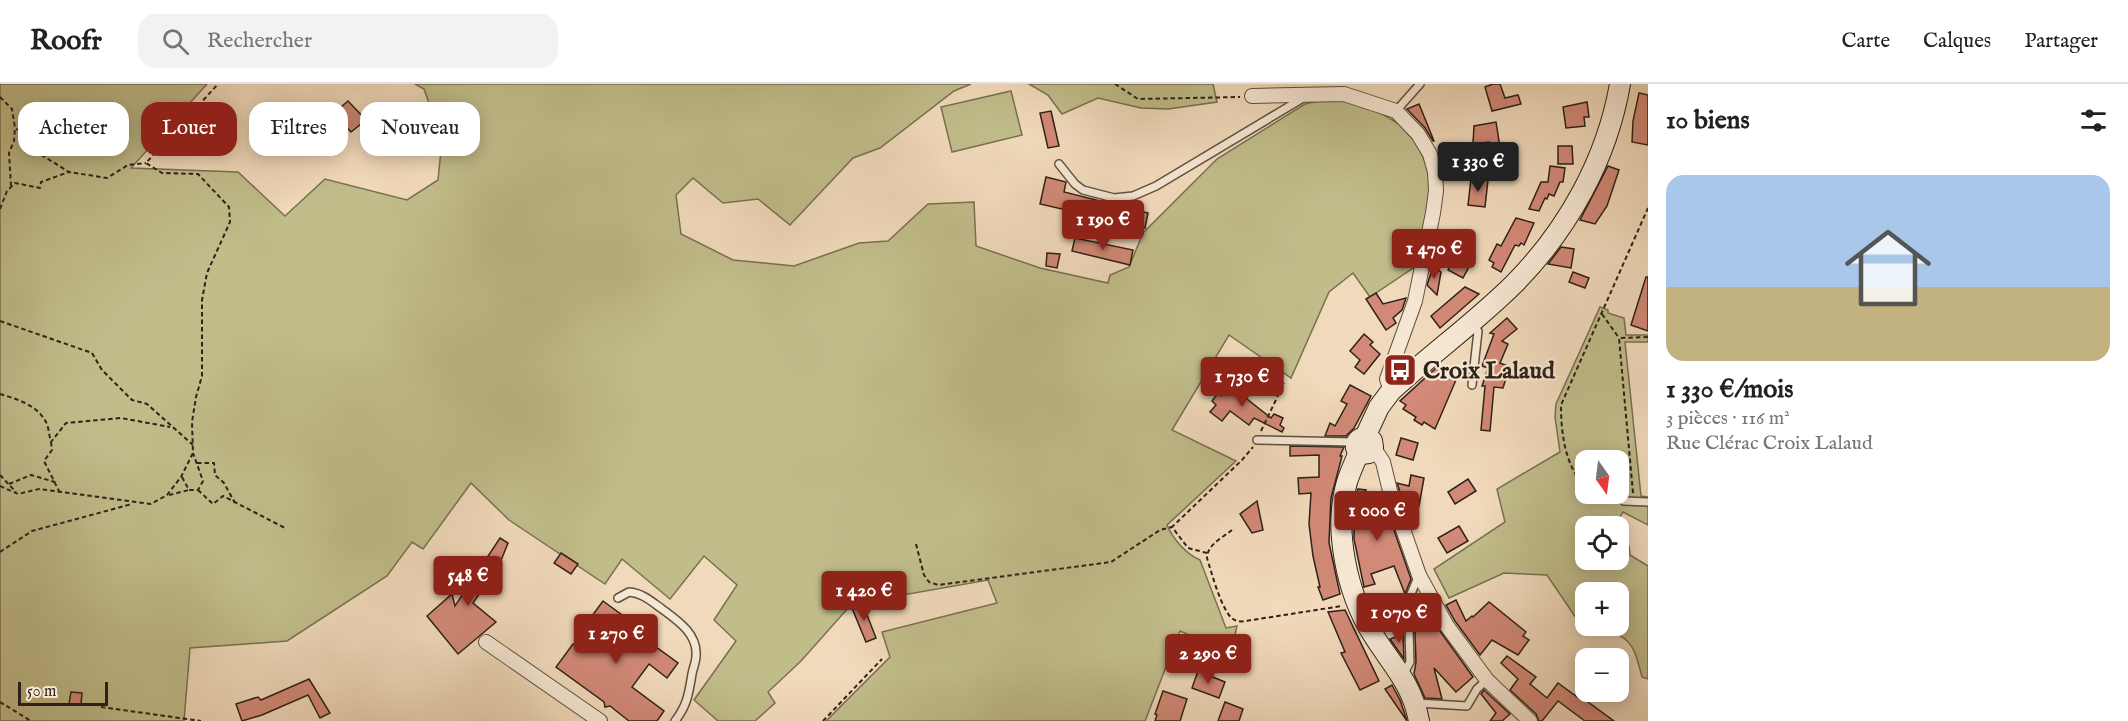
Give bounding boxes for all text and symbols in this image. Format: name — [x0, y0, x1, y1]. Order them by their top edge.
search box — [138, 14, 558, 68]
text: Roofr — [30, 24, 102, 59]
icon: search — [159, 25, 192, 58]
text: Rechercher — [207, 27, 312, 55]
text: Carte — [1841, 28, 1890, 55]
text: Calques — [1923, 28, 1991, 55]
text: Partager — [2024, 28, 2098, 55]
chip: Acheter — [18, 102, 129, 156]
chip: Louer — [141, 102, 237, 156]
chip: Filtres — [249, 102, 348, 156]
chip: Nouveau — [360, 102, 480, 156]
text: 10 biens — [1666, 104, 1750, 137]
icon: filters — [2077, 104, 2110, 137]
pin: 1 330 € — [1423, 142, 1533, 193]
text: 1 330 € — [1452, 149, 1504, 174]
pin: 1 190 € — [1048, 200, 1158, 251]
text: 1 190 € — [1076, 207, 1130, 232]
icon: home — [1834, 214, 1942, 322]
pin: 1 470 € — [1379, 229, 1489, 280]
text: 1 470 € — [1406, 236, 1462, 261]
bus stop icon: Croix Lalaud — [1382, 352, 1418, 388]
place label: Croix Lalaud — [1423, 356, 1556, 387]
pin: 1 730 € — [1187, 357, 1297, 408]
text: 1 730 € — [1215, 364, 1269, 389]
text: 1 330 €/mois — [1666, 373, 1793, 406]
text: 3 pièces · 116 m² — [1666, 406, 1790, 431]
text: Rue Clérac Croix Lalaud — [1666, 431, 1873, 456]
north arrow — [1575, 450, 1629, 504]
map controls — [1575, 450, 1629, 702]
pin: 1 000 € — [1322, 491, 1432, 542]
text: 1 000 € — [1348, 498, 1406, 523]
button: locate — [1575, 516, 1629, 570]
pin: 548 € — [426, 556, 510, 607]
text: 548 € — [448, 563, 488, 588]
pin: 1 420 € — [809, 571, 919, 622]
text: 1 420 € — [836, 578, 892, 603]
button: + — [1575, 582, 1629, 636]
pin: 1 070 € — [1344, 593, 1454, 644]
text: 1 070 € — [1371, 600, 1427, 625]
pin: 1 270 € — [561, 614, 671, 665]
text: 1 270 € — [588, 621, 644, 646]
pin: 2 290 € — [1153, 634, 1263, 685]
text: 2 290 € — [1179, 641, 1237, 666]
button: − — [1575, 648, 1629, 702]
scale bar — [18, 679, 108, 706]
text: 50 m — [27, 682, 56, 702]

